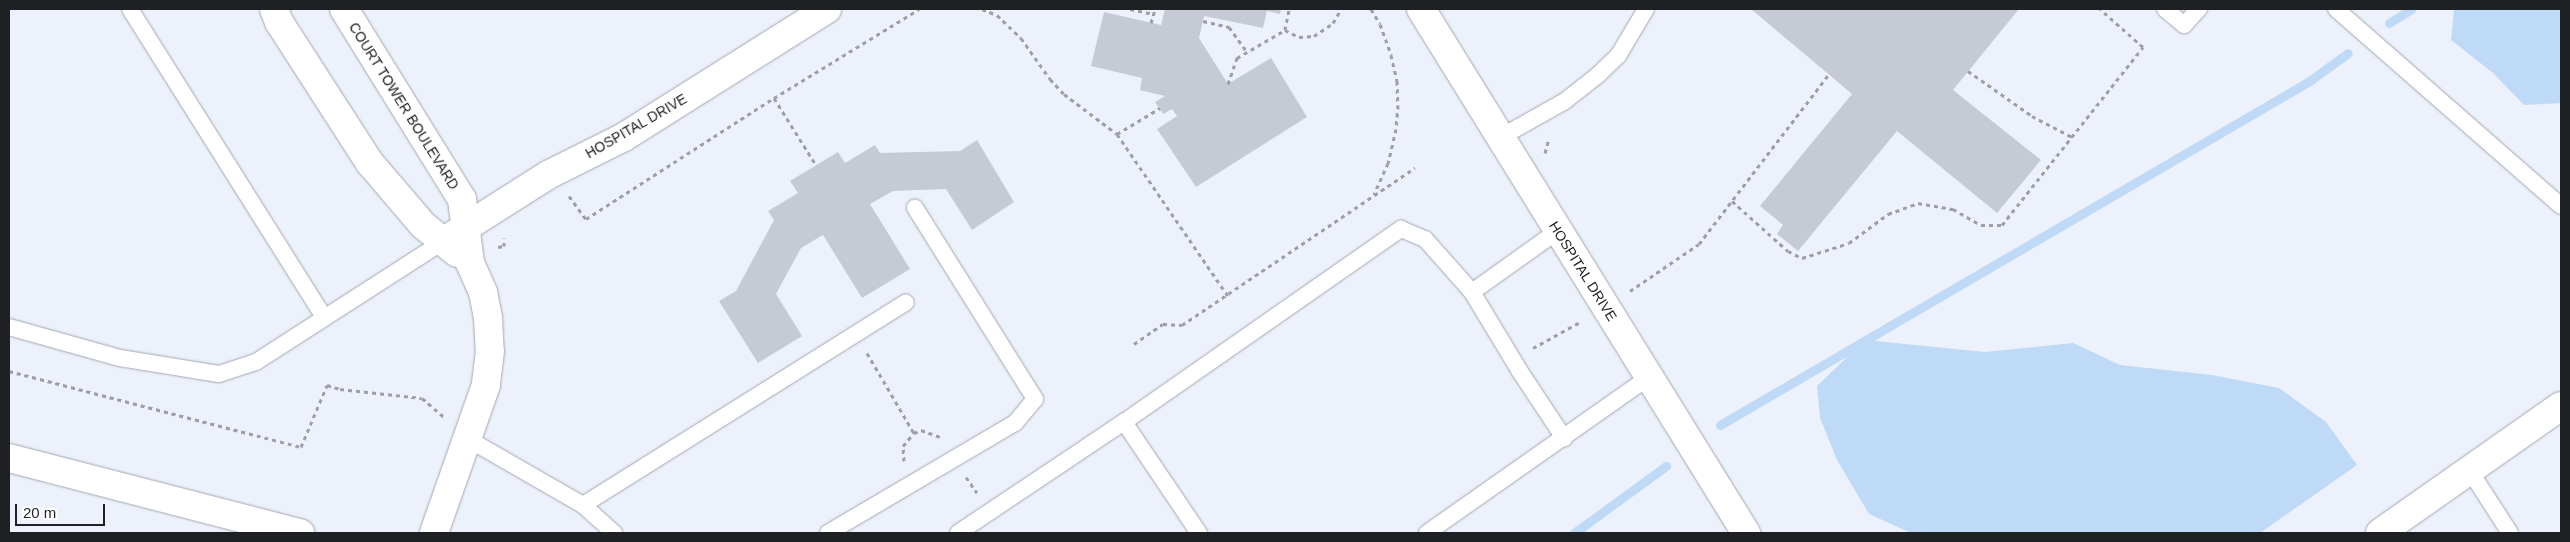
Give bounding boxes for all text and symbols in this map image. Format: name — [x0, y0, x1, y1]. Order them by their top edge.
street label: COURT TOWER BOULEVARD — [345, 19, 463, 193]
street label: HOSPITAL DRIVE — [582, 90, 690, 162]
street label: HOSPITAL DRIVE — [1545, 218, 1621, 324]
scale bar — [18, 494, 108, 526]
text: 20 m — [23, 504, 56, 521]

